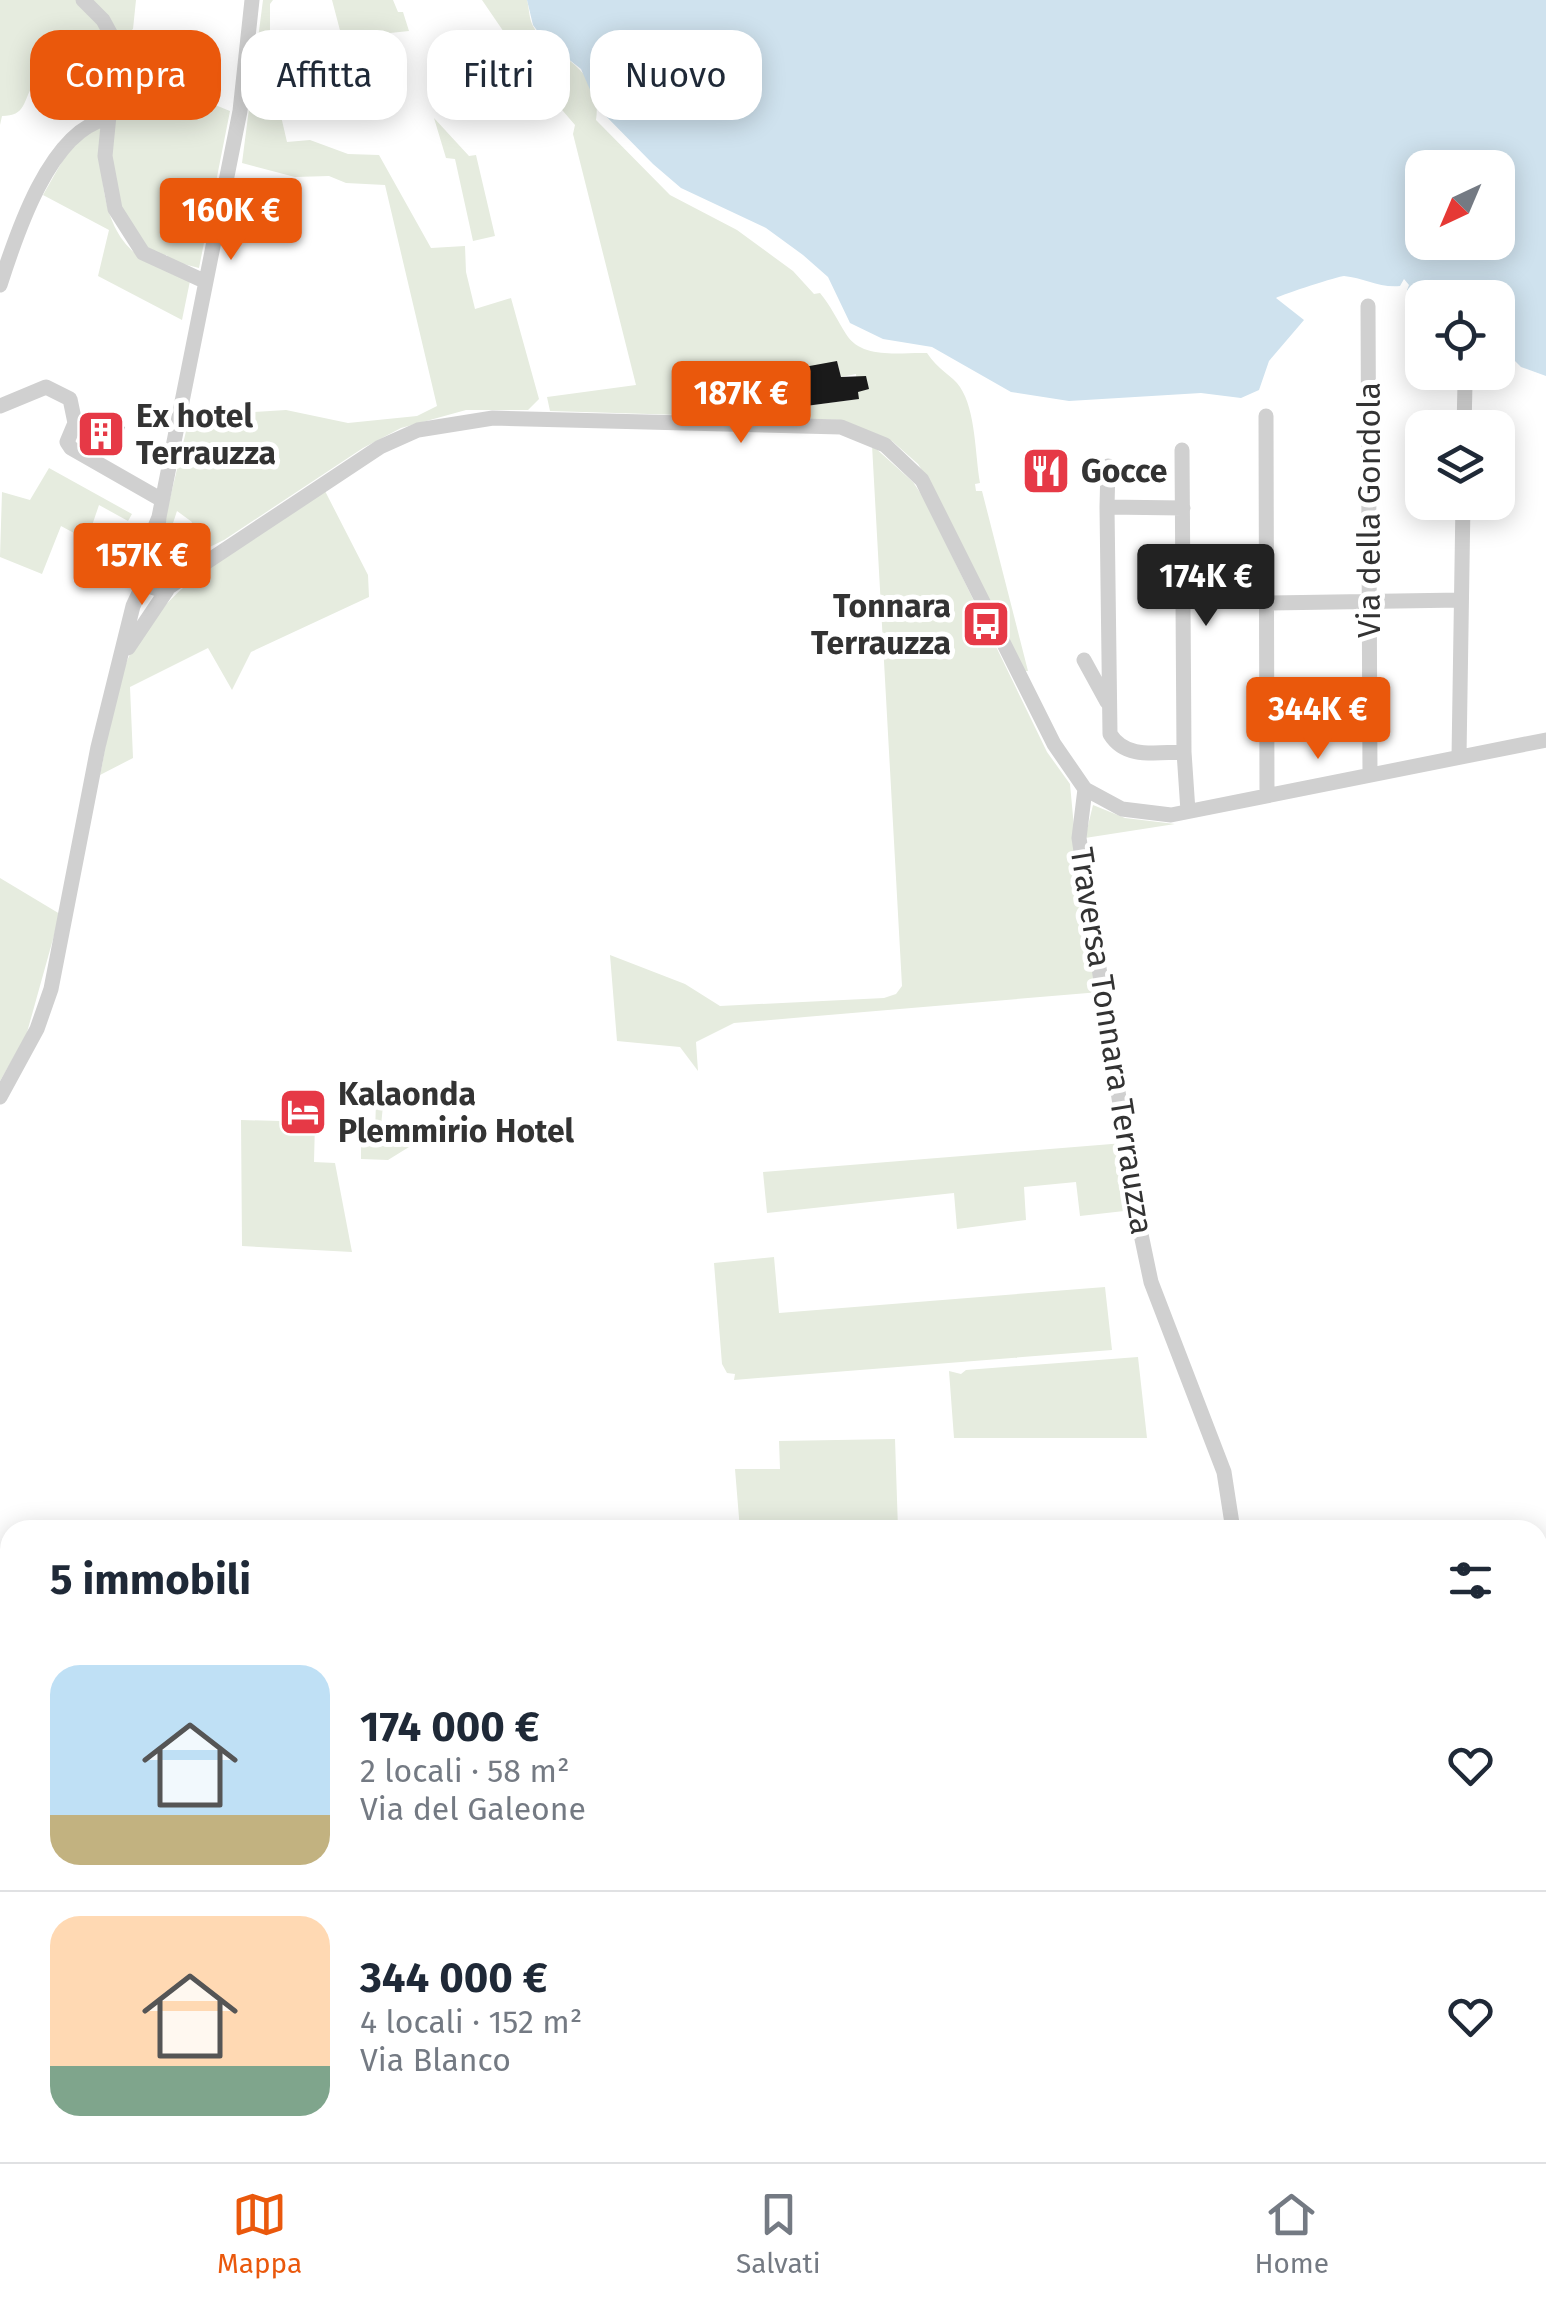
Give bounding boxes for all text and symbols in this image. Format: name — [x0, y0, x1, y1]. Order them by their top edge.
chip: Compra — [30, 30, 221, 120]
chip: Affitta — [241, 30, 407, 120]
chip: Filtri — [427, 30, 570, 120]
chip: Nuovo — [590, 30, 762, 120]
north arrow — [1405, 150, 1515, 260]
map controls — [1405, 150, 1515, 520]
pin: 160K € — [150, 178, 312, 263]
text: 160K € — [182, 191, 280, 229]
button: locate — [1405, 280, 1515, 390]
pin: 187K € — [660, 361, 822, 446]
text: 187K € — [694, 374, 788, 412]
street label: Via della Gondola — [1350, 382, 1388, 638]
place label: Ex hotel Terrauzza — [136, 397, 276, 472]
building icon: Ex hotel Terrauzza — [75, 408, 127, 460]
button: layers — [1405, 410, 1515, 520]
restaurant icon: Gocce — [1020, 445, 1072, 497]
place label: Gocce — [1081, 452, 1167, 490]
pin: 157K € — [61, 523, 223, 608]
text: 157K € — [96, 536, 188, 574]
pin: 174K € — [1125, 544, 1287, 629]
text: 174K € — [1159, 557, 1253, 595]
place label: Tonnara Terrauzza — [811, 587, 951, 662]
bus stop icon: Tonnara Terrauzza — [960, 598, 1012, 650]
pin: 344K € — [1237, 677, 1399, 762]
text: 344K € — [1268, 690, 1368, 728]
street label: Traversa Tonnara Terrauzza — [1063, 845, 1161, 1237]
place label: Kalaonda Plemmirio Hotel — [338, 1075, 575, 1150]
hotel icon: Kalaonda Plemmirio Hotel — [277, 1086, 329, 1138]
icon: filters — [1443, 1553, 1498, 1608]
text: 5 immobili — [50, 1555, 251, 1605]
text: 174 000 € — [360, 1702, 540, 1752]
icon: home — [130, 1705, 250, 1825]
icon: heart — [1443, 1738, 1498, 1793]
text: 2 locali · 58 m² — [360, 1752, 570, 1790]
text: Via del Galeone — [360, 1790, 586, 1828]
text: 344 000 € — [360, 1953, 548, 2003]
icon: home — [130, 1956, 250, 2076]
icon: heart — [1443, 1989, 1498, 2044]
text: 4 locali · 152 m² — [360, 2003, 582, 2041]
text: Via Blanco — [360, 2041, 511, 2079]
tab: Mappa — [217, 2187, 302, 2280]
tab: Salvati — [736, 2187, 821, 2280]
tab: Home — [1254, 2187, 1329, 2280]

